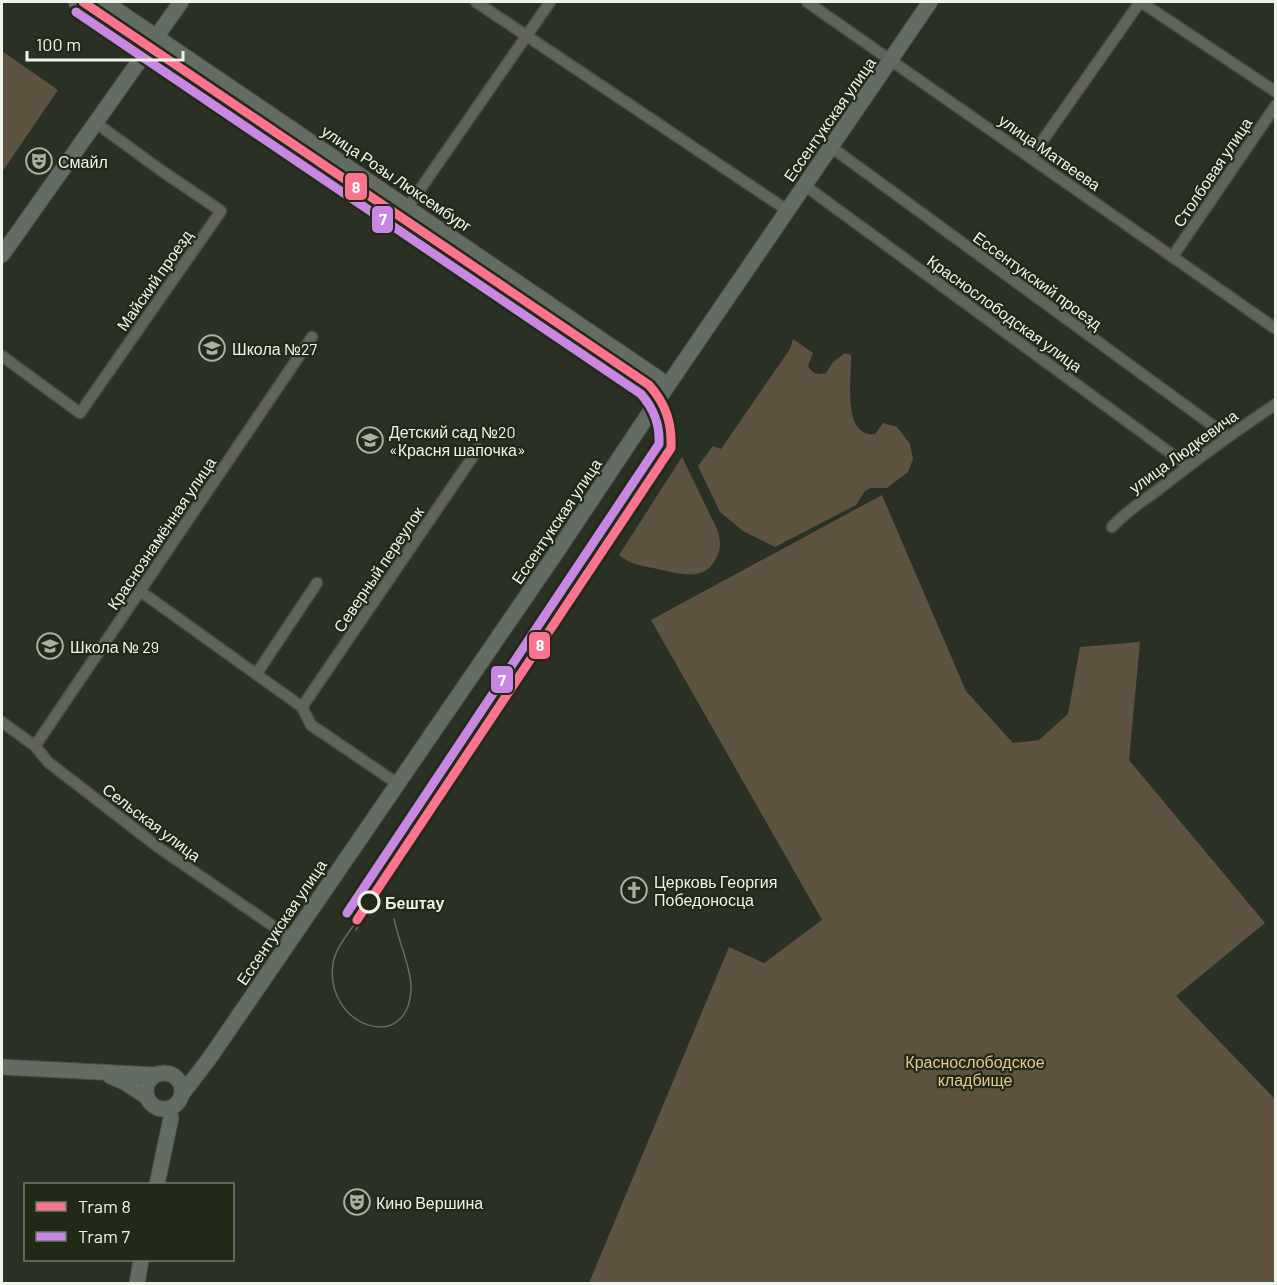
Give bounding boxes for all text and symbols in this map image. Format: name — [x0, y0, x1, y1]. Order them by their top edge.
scale bar — [27, 24, 183, 62]
text: 100 m — [36, 33, 81, 55]
street label: Ессентукская улица — [779, 53, 879, 185]
street label: улица Матвеева — [995, 110, 1105, 194]
street label: Столбовая улица — [1168, 114, 1256, 230]
street label: улица Розы Люксембург — [318, 121, 476, 235]
theatre icon: Смайл — [24, 146, 54, 176]
place label: Смайл — [58, 152, 108, 171]
line badge: 8 — [344, 172, 368, 201]
text: 8 — [352, 177, 361, 196]
line badge: 7 — [371, 205, 394, 234]
text: 7 — [379, 209, 387, 228]
street label: Майский проезд — [112, 225, 196, 334]
street label: Ессентукский проезд — [970, 227, 1107, 333]
street label: Краснослободская улица — [924, 251, 1086, 376]
school or university icon: Школа №27 — [197, 333, 227, 363]
place label: Школа №27 — [232, 339, 318, 358]
street label: улица Людкевича — [1125, 405, 1241, 497]
place label: Детский сад №20 «Красня шапочка» — [389, 422, 526, 459]
school or university icon: Детский сад №20 «Красня шапочка» — [355, 425, 385, 455]
street label: Краснознамённая улица — [103, 453, 219, 613]
street label: Ессентукская улица — [507, 455, 605, 587]
street label: Северный переулок — [329, 502, 428, 635]
school or university icon: Школа № 29 — [35, 631, 65, 661]
line badge: 8 — [528, 631, 551, 660]
text: 8 — [536, 635, 545, 654]
place label: Школа № 29 — [70, 637, 159, 656]
line badge: 7 — [490, 665, 514, 694]
text: 7 — [498, 670, 506, 689]
street label: Сельская улица — [99, 779, 205, 865]
street label: Ессентукская улица — [232, 856, 330, 988]
place label: Церковь Георгия Победоносца — [654, 872, 777, 909]
church icon: Церковь Георгия Победоносца — [619, 875, 649, 905]
marker: Бештау — [358, 891, 380, 913]
place label: Бештау — [385, 893, 444, 912]
park label: Краснослободское кладбище — [905, 1052, 1045, 1089]
legend — [24, 1183, 234, 1261]
theatre icon: Кино Вершина — [342, 1187, 372, 1217]
place label: Кино Вершина — [376, 1193, 483, 1212]
text: Tram 8 — [78, 1195, 131, 1217]
text: Tram 7 — [78, 1225, 130, 1247]

